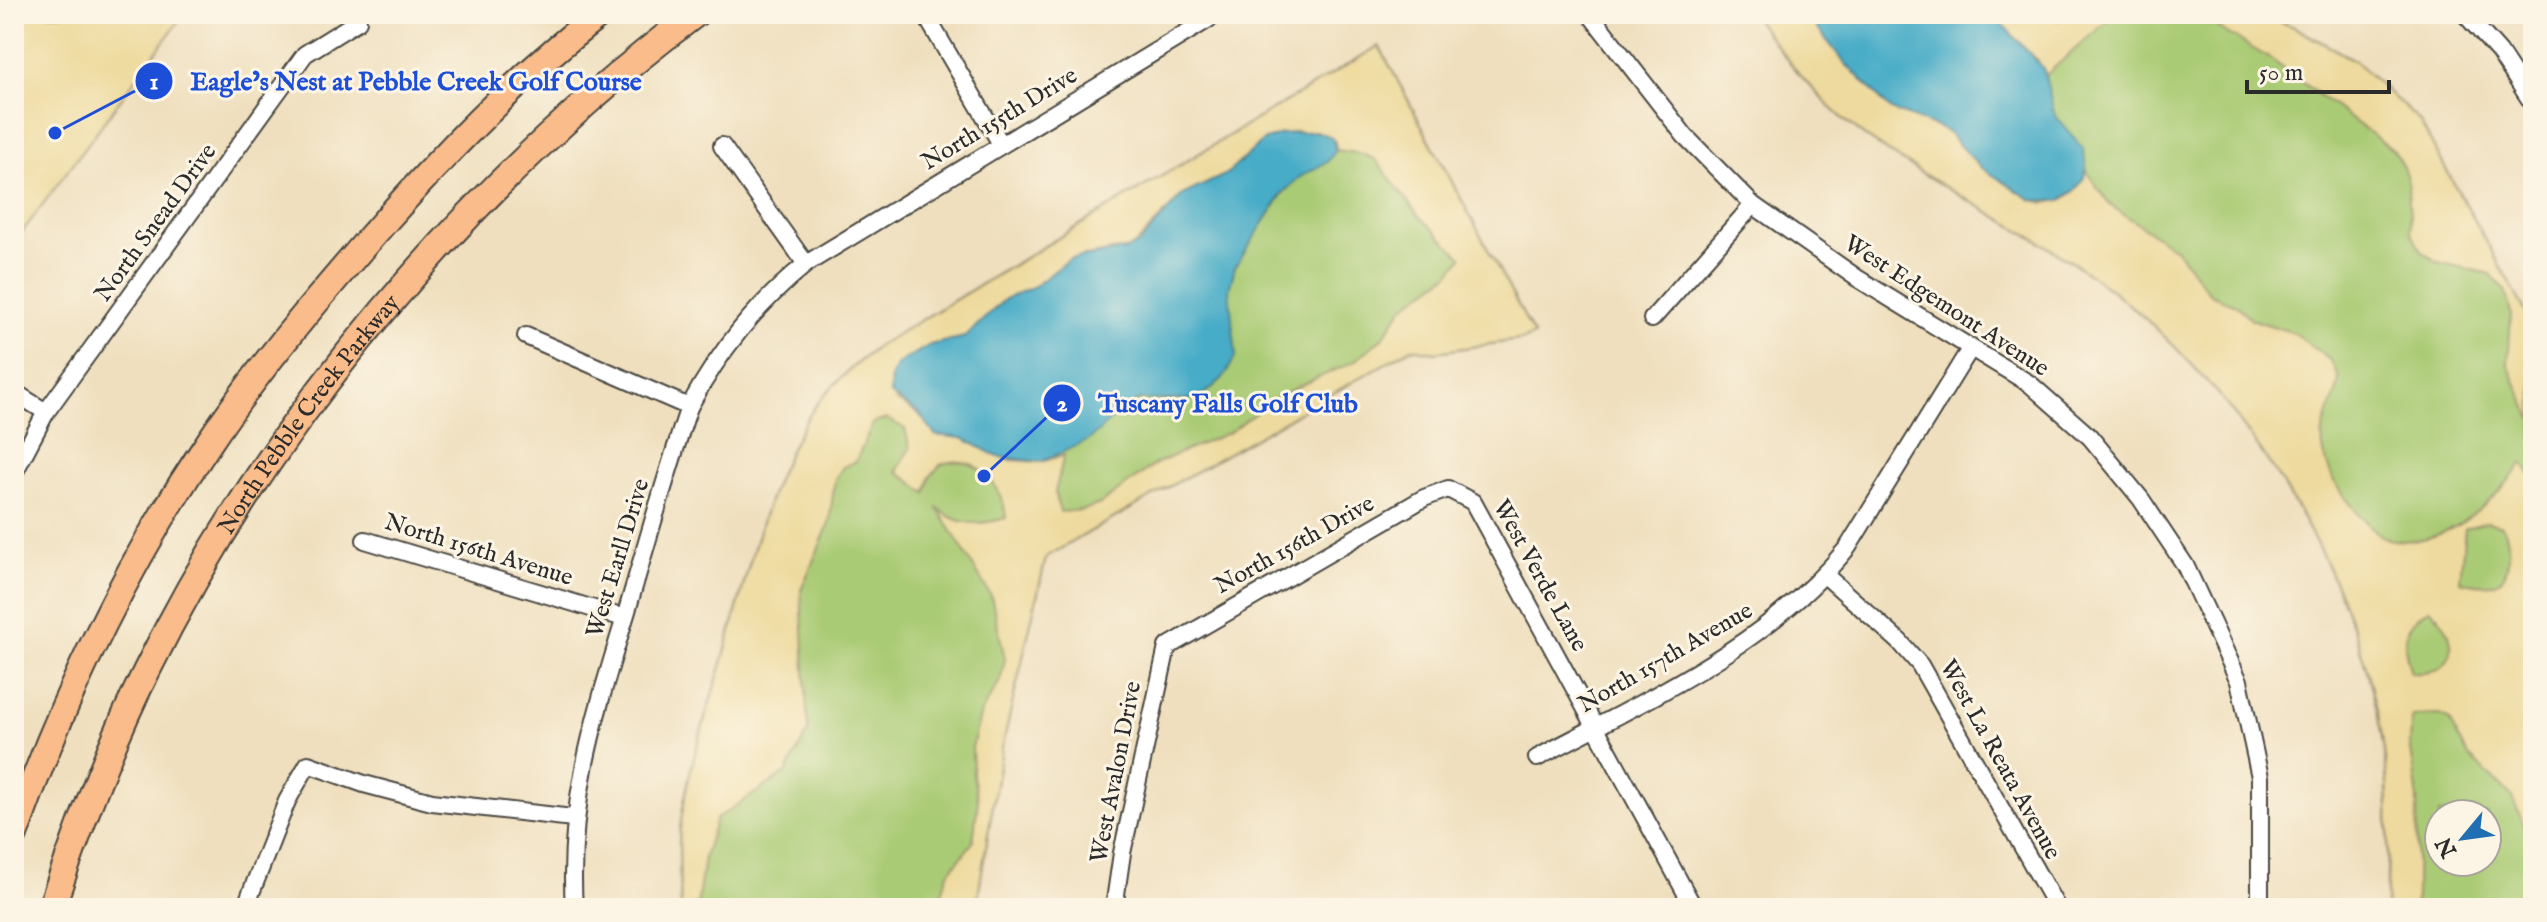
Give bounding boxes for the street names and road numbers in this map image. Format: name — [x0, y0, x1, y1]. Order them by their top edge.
street label: North 155th Drive — [916, 61, 1083, 178]
street label: North Snead Drive — [88, 138, 224, 308]
street label: West Edgemont Avenue — [1838, 228, 2055, 384]
street label: North Pebble Creek Parkway — [212, 288, 407, 541]
street label: West Earll Drive — [580, 475, 657, 642]
street label: North 156th Drive — [1209, 489, 1380, 602]
street label: West Verde Lane — [1485, 494, 1594, 657]
street label: North 156th Avenue — [381, 507, 576, 594]
street label: North 157th Avenue — [1573, 596, 1759, 721]
street label: West La Reata Avenue — [1932, 654, 2068, 865]
street label: West Avalon Drive — [1084, 679, 1149, 866]

